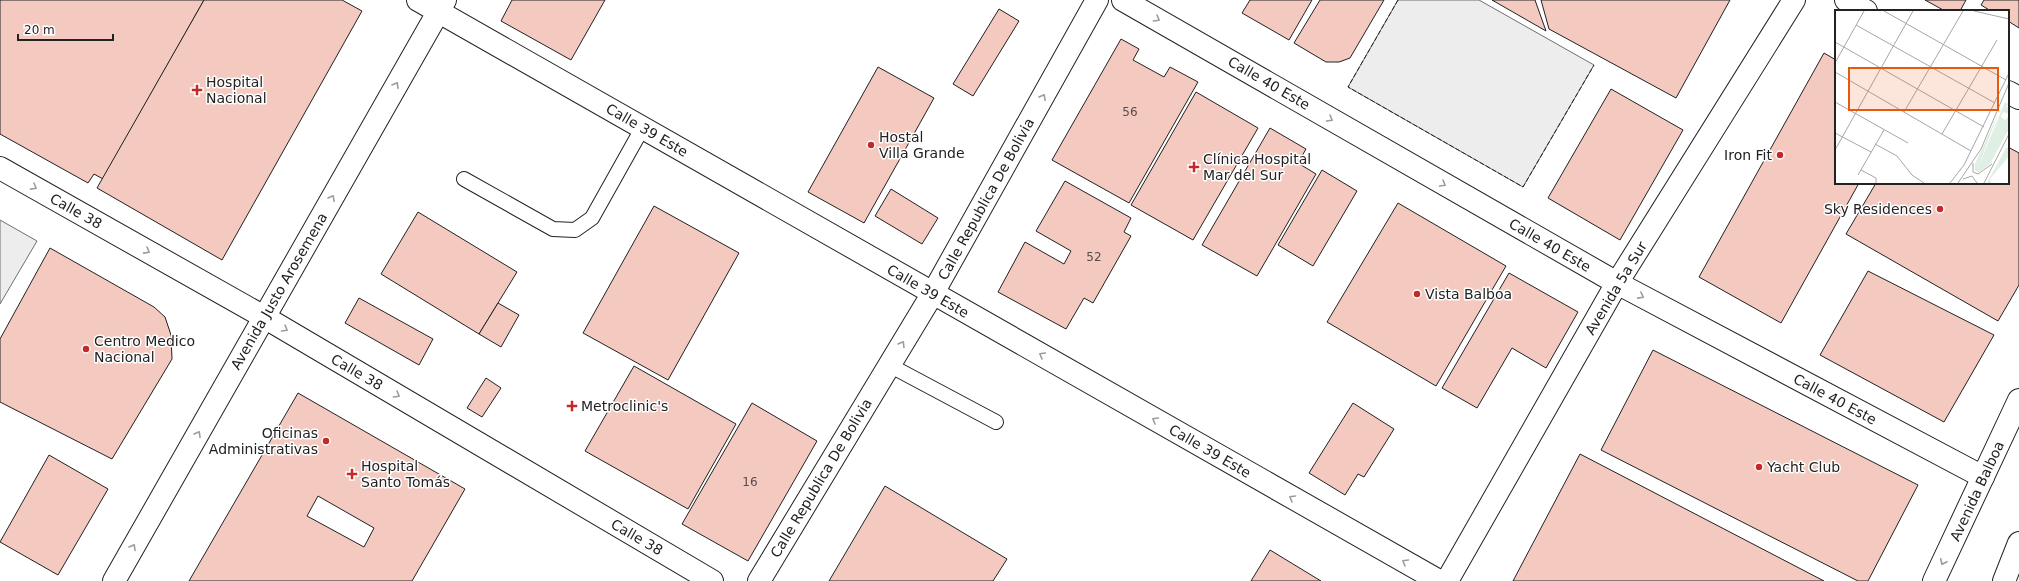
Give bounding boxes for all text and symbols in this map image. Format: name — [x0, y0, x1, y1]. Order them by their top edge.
inset map — [1835, 10, 2009, 184]
one-way arrow — [1153, 15, 1160, 22]
scale bar — [18, 16, 113, 42]
text: 20 m — [24, 23, 55, 37]
street label: Calle 40 Este — [1225, 53, 1313, 113]
place label: Hospital Nacional — [206, 74, 267, 106]
one-way arrow — [392, 82, 399, 89]
marker: Hospital Nacional — [191, 84, 203, 96]
one-way arrow — [1038, 94, 1045, 101]
street label: Calle 39 Este — [603, 100, 691, 160]
house number: 56 — [1122, 105, 1138, 119]
one-way arrow — [1326, 114, 1334, 121]
street label: Calle Republica De Bolivia — [935, 115, 1037, 283]
place label: Hostal Villa Grande — [879, 129, 965, 161]
marker: Hostal Villa Grande — [866, 140, 876, 150]
place label: Iron Fit — [1724, 147, 1772, 163]
marker: Iron Fit — [1775, 150, 1785, 160]
place label: Clínica Hospital Mar del Sur — [1203, 151, 1311, 183]
marker: Clínica Hospital Mar del Sur — [1188, 161, 1200, 173]
one-way arrow — [1439, 179, 1446, 186]
one-way arrow — [30, 183, 37, 190]
street label: Calle 38 — [47, 190, 105, 232]
one-way arrow — [327, 195, 334, 202]
place label: Sky Residences — [1824, 201, 1932, 217]
marker: Sky Residences — [1935, 204, 1945, 214]
street label: Avenida Justo Arosemena — [227, 210, 331, 372]
street label: Calle 40 Este — [1506, 215, 1594, 275]
street label: Avenida 5a Sur — [1582, 238, 1650, 337]
one-way arrow — [143, 247, 150, 254]
house number: 52 — [1086, 250, 1102, 264]
street label: Calle 39 Este — [884, 261, 972, 321]
place label: Vista Balboa — [1425, 286, 1512, 302]
marker: Vista Balboa — [1412, 289, 1422, 299]
one-way arrow — [1637, 291, 1645, 299]
one-way arrow — [281, 325, 288, 332]
place label: Centro Medico Nacional — [94, 333, 195, 365]
one-way arrow — [897, 341, 904, 348]
marker: Centro Medico Nacional — [81, 344, 91, 354]
street label: Calle 38 — [328, 351, 386, 393]
one-way arrow — [1039, 353, 1046, 360]
street label: Calle 40 Este — [1791, 370, 1879, 428]
one-way arrow — [393, 391, 400, 398]
street label: Calle Republica De Bolivia — [767, 396, 875, 560]
place label: Metroclinic's — [581, 398, 668, 414]
marker: Metroclinic's — [566, 400, 578, 412]
one-way arrow — [1152, 417, 1159, 424]
street label: Calle 39 Este — [1166, 421, 1254, 481]
place label: Oficinas Administrativas — [209, 425, 318, 457]
one-way arrow — [193, 431, 200, 438]
marker: Oficinas Administrativas — [321, 436, 331, 446]
street label: Avenida Balboa — [1947, 438, 2007, 544]
place label: Hospital Santo Tomás — [361, 458, 450, 490]
place label: Yacht Club — [1766, 459, 1840, 475]
marker: Yacht Club — [1754, 462, 1764, 472]
marker: Hospital Santo Tomás — [346, 468, 358, 480]
house number: 16 — [742, 475, 758, 489]
one-way arrow — [1289, 495, 1296, 502]
street label: Calle 38 — [608, 516, 666, 558]
one-way arrow — [129, 544, 136, 551]
one-way arrow — [1940, 558, 1948, 565]
one-way arrow — [1402, 559, 1410, 566]

